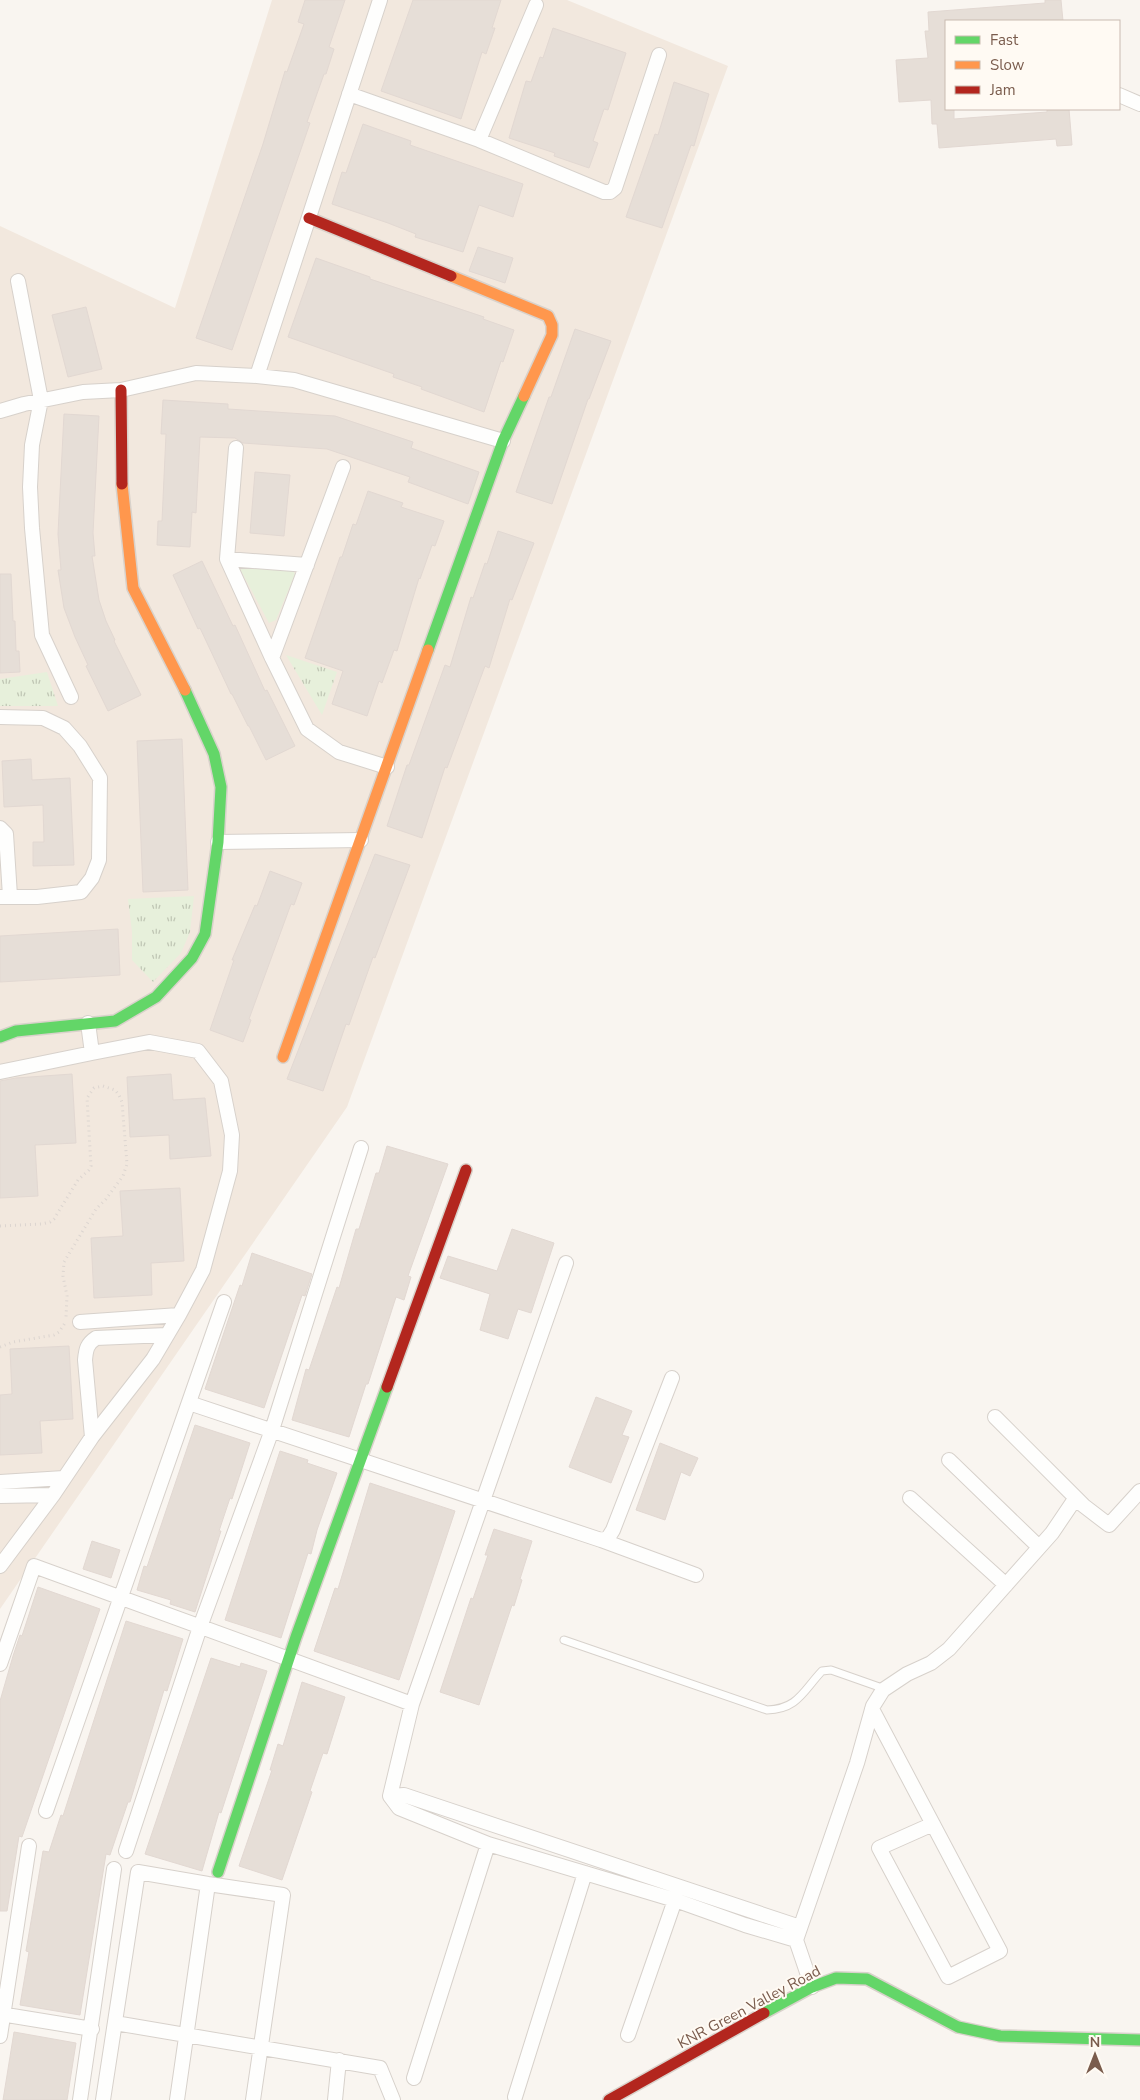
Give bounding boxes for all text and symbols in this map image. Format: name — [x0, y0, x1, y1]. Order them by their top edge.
legend — [945, 20, 1120, 110]
text: Fast — [990, 30, 1019, 50]
text: Slow — [990, 55, 1025, 75]
text: Jam — [989, 80, 1016, 100]
street label: KNR Green Valley Road — [674, 1961, 824, 2053]
north arrow — [1070, 2030, 1120, 2080]
text: N — [1090, 2033, 1100, 2052]

